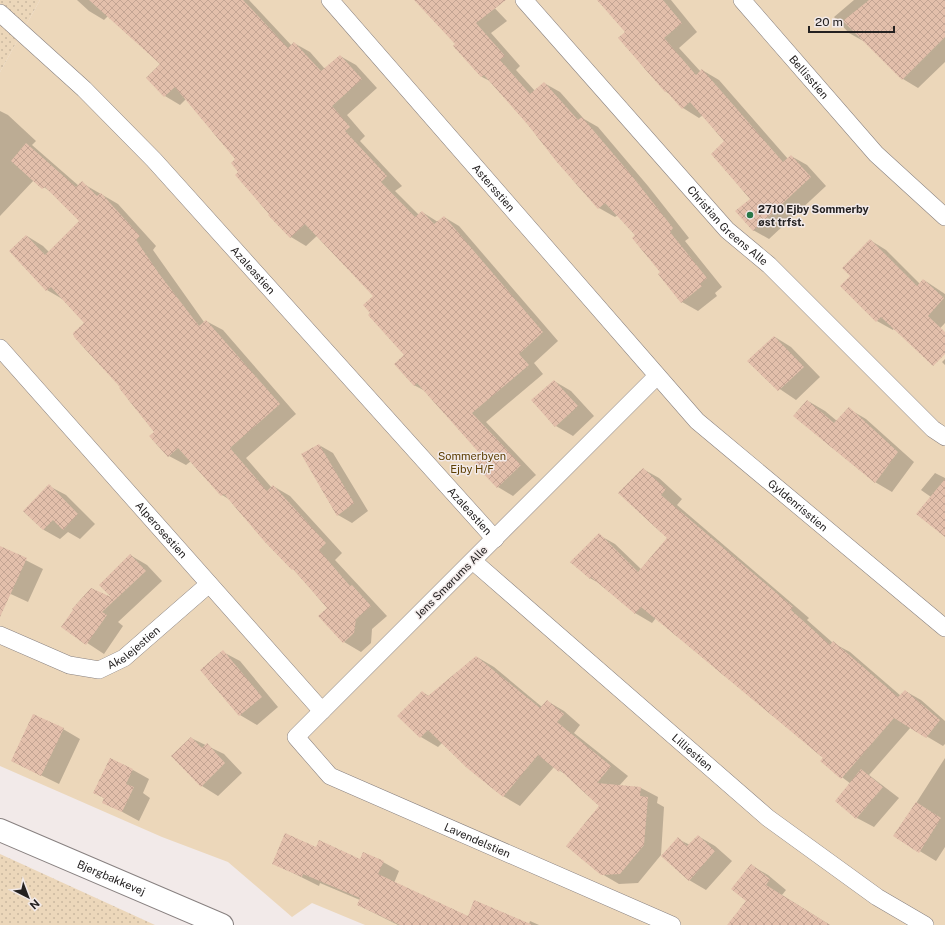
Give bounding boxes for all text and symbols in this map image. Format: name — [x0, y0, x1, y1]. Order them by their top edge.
scale bar — [809, 8, 894, 34]
text: 20 m — [815, 15, 843, 29]
street label: Bellisstien — [787, 53, 831, 101]
street label: Astersstien — [470, 162, 517, 214]
street label: Christian Greens Alle — [685, 183, 770, 267]
place label: 2710 Ejby Sommerby øst trfst. — [758, 203, 870, 228]
marker: 2710 Ejby Sommerby øst trfst. — [745, 210, 755, 220]
street label: Azaleastien — [229, 244, 277, 296]
park label: Sommerbyen Ejby H/F — [438, 450, 506, 475]
street label: Gyldenrisstien — [766, 477, 830, 534]
street label: Azaleastien — [445, 485, 494, 537]
street label: Alperosestien — [133, 499, 189, 560]
street label: Jens Smørums Alle — [412, 543, 490, 621]
street label: Akelejestien — [105, 624, 162, 671]
street label: Lilliestien — [670, 731, 715, 773]
street label: Lavendelstien — [442, 820, 512, 860]
street label: Bjergbakkevej — [75, 858, 147, 898]
north arrow — [8, 877, 48, 917]
text: N — [27, 897, 42, 912]

